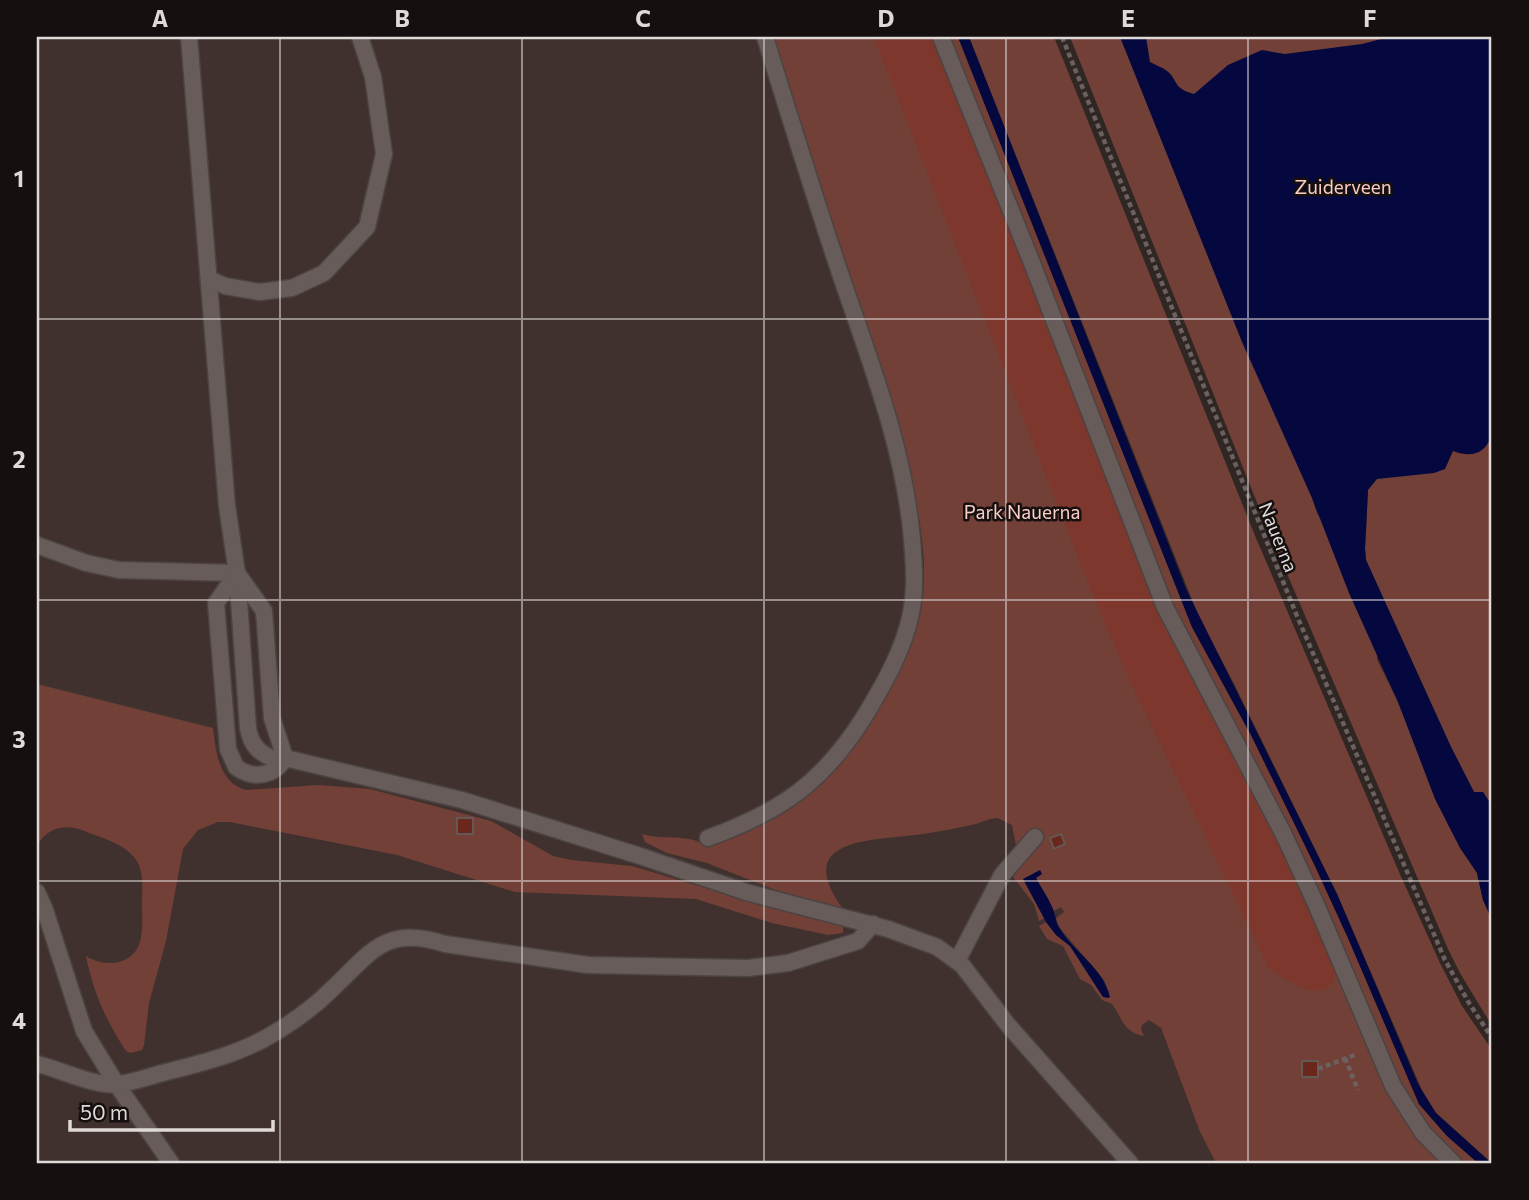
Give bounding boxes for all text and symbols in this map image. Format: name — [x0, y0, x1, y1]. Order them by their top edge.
text: A — [152, 4, 169, 32]
text: B — [394, 4, 410, 32]
text: C — [635, 4, 651, 32]
text: D — [878, 4, 895, 32]
text: E — [1121, 4, 1135, 32]
text: F — [1363, 4, 1377, 32]
text: 1 — [14, 164, 24, 192]
park label: Zuiderveen — [1294, 175, 1392, 198]
text: 2 — [12, 445, 26, 473]
street label: Nauerna — [1255, 499, 1303, 575]
park label: Park Nauerna — [964, 500, 1080, 523]
text: 3 — [12, 725, 26, 753]
text: 4 — [12, 1006, 26, 1034]
scale bar — [70, 1088, 273, 1132]
text: 50 m — [80, 1099, 128, 1124]

